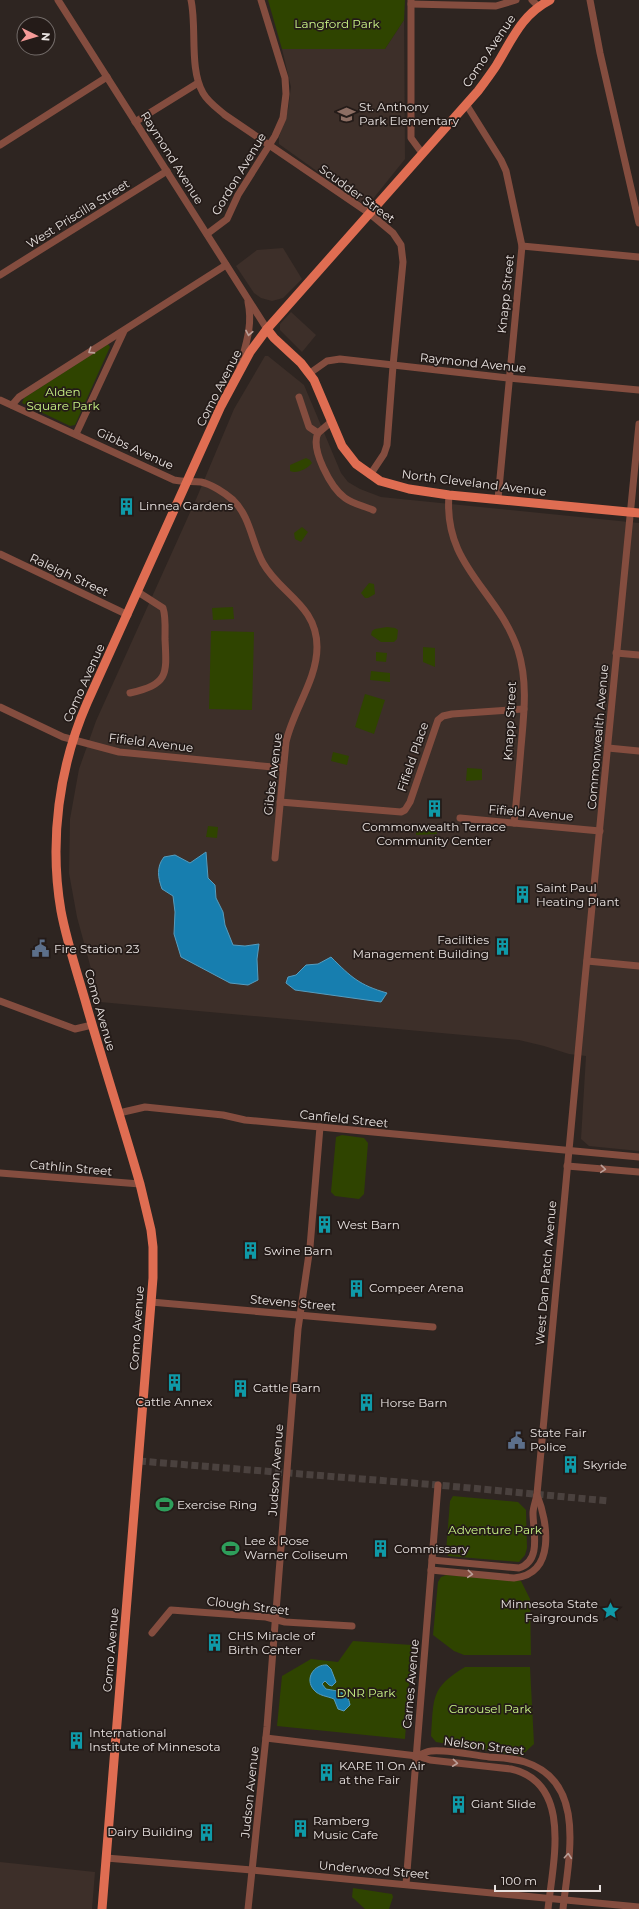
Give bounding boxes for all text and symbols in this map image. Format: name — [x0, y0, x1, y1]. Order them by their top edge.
street label: Como Avenue — [459, 12, 518, 90]
north arrow — [16, 16, 56, 56]
park label: Langford Park — [294, 16, 380, 31]
text: N — [39, 32, 53, 42]
place label: St. Anthony Park Elementary — [359, 99, 460, 128]
school or university icon: St. Anthony Park Elementary — [336, 104, 356, 124]
street label: Raymond Avenue — [138, 108, 207, 207]
street label: Gordon Avenue — [208, 130, 269, 218]
street label: Scudder Street — [316, 161, 398, 226]
street label: West Priscilla Street — [23, 176, 132, 251]
street label: Knapp Street — [494, 254, 517, 334]
one-way arrow — [245, 330, 253, 337]
one-way arrow — [88, 346, 95, 354]
street label: Como Avenue — [193, 347, 244, 429]
street label: Raymond Avenue — [419, 349, 527, 376]
park label: Alden Square Park — [26, 384, 100, 413]
street label: Gibbs Avenue — [94, 424, 176, 473]
street label: North Cleveland Avenue — [401, 466, 547, 499]
building icon: Linnea Gardens — [116, 496, 136, 516]
place label: Linnea Gardens — [139, 498, 233, 513]
street label: Raleigh Street — [27, 550, 111, 599]
street label: Como Avenue — [60, 641, 108, 724]
street label: Commonwealth Avenue — [584, 664, 611, 810]
street label: Knapp Street — [500, 681, 519, 761]
street label: Fifield Place — [394, 720, 431, 794]
street label: Fifield Avenue — [108, 730, 194, 755]
street label: Gibbs Avenue — [260, 732, 285, 816]
building icon: Commonwealth Terrace Community Center — [424, 798, 444, 818]
street label: Fifield Avenue — [488, 801, 574, 824]
place label: Commonwealth Terrace Community Center — [362, 819, 506, 848]
place label: Saint Paul Heating Plant — [536, 880, 620, 909]
building icon: Saint Paul Heating Plant — [513, 885, 533, 905]
place label: Facilities Management Building — [352, 932, 489, 961]
building icon: Facilities Management Building — [492, 937, 512, 957]
public building icon: Fire Station 23 — [31, 939, 51, 959]
place label: Fire Station 23 — [54, 941, 140, 956]
street label: Como Avenue — [82, 967, 119, 1053]
street label: Canfield Street — [299, 1106, 389, 1131]
street label: Cathlin Street — [29, 1156, 113, 1179]
one-way arrow — [600, 1164, 606, 1173]
street label: West Dan Patch Avenue — [532, 1200, 559, 1346]
building icon: West Barn — [314, 1215, 334, 1235]
place label: West Barn — [337, 1217, 400, 1232]
building icon: Swine Barn — [241, 1241, 261, 1261]
place label: Swine Barn — [264, 1243, 333, 1258]
building icon: Compeer Arena — [346, 1278, 366, 1298]
place label: Compeer Arena — [369, 1280, 464, 1295]
street label: Como Avenue — [126, 1285, 147, 1371]
street label: Stevens Street — [249, 1291, 337, 1314]
building icon: Cattle Annex — [164, 1373, 184, 1393]
building icon: Cattle Barn — [230, 1378, 250, 1398]
place label: Cattle Barn — [253, 1380, 321, 1395]
building icon: Horse Barn — [357, 1393, 377, 1413]
place label: Cattle Annex — [136, 1394, 213, 1409]
place label: Horse Barn — [380, 1395, 447, 1410]
street label: Judson Avenue — [265, 1423, 286, 1517]
place label: State Fair Police — [530, 1425, 587, 1454]
public building icon: State Fair Police — [507, 1430, 527, 1450]
building icon: Skyride — [560, 1455, 580, 1475]
place label: Skyride — [583, 1457, 627, 1472]
sports icon: Exercise Ring — [154, 1495, 174, 1515]
place label: Exercise Ring — [177, 1497, 257, 1512]
park label: Adventure Park — [448, 1522, 543, 1537]
place label: Lee & Rose Warner Coliseum — [244, 1533, 348, 1562]
sports icon: Lee & Rose Warner Coliseum — [221, 1538, 241, 1558]
building icon: Commissary — [371, 1539, 391, 1559]
place label: Commissary — [394, 1541, 469, 1556]
one-way arrow — [467, 1569, 473, 1578]
street label: Clough Street — [206, 1593, 290, 1618]
place label: Minnesota State Fairgrounds — [501, 1596, 598, 1625]
place icon: Minnesota State Fairgrounds — [601, 1601, 621, 1621]
street label: Como Avenue — [99, 1607, 122, 1693]
place label: CHS Miracle of Birth Center — [228, 1628, 316, 1657]
building icon: CHS Miracle of Birth Center — [205, 1633, 225, 1653]
street label: Carnes Avenue — [399, 1639, 422, 1729]
park label: DNR Park — [337, 1685, 396, 1700]
park label: Carousel Park — [449, 1701, 532, 1716]
place label: International Institute of Minnesota — [89, 1725, 221, 1754]
building icon: International Institute of Minnesota — [66, 1730, 86, 1750]
street label: Nelson Street — [443, 1733, 525, 1758]
street label: Judson Avenue — [237, 1745, 262, 1840]
place label: KARE 11 On Air at the Fair — [339, 1758, 426, 1787]
one-way arrow — [452, 1758, 458, 1767]
building icon: KARE 11 On Air at the Fair — [316, 1763, 336, 1783]
building icon: Giant Slide — [448, 1794, 468, 1814]
place label: Giant Slide — [471, 1796, 536, 1811]
place label: Ramberg Music Cafe — [313, 1813, 378, 1842]
building icon: Ramberg Music Cafe — [290, 1818, 310, 1838]
building icon: Dairy Building — [196, 1822, 216, 1842]
place label: Dairy Building — [107, 1824, 193, 1839]
one-way arrow — [564, 1853, 573, 1859]
street label: Underwood Street — [318, 1857, 430, 1882]
scale bar — [495, 1867, 600, 1893]
text: 100 m — [501, 1873, 537, 1888]

